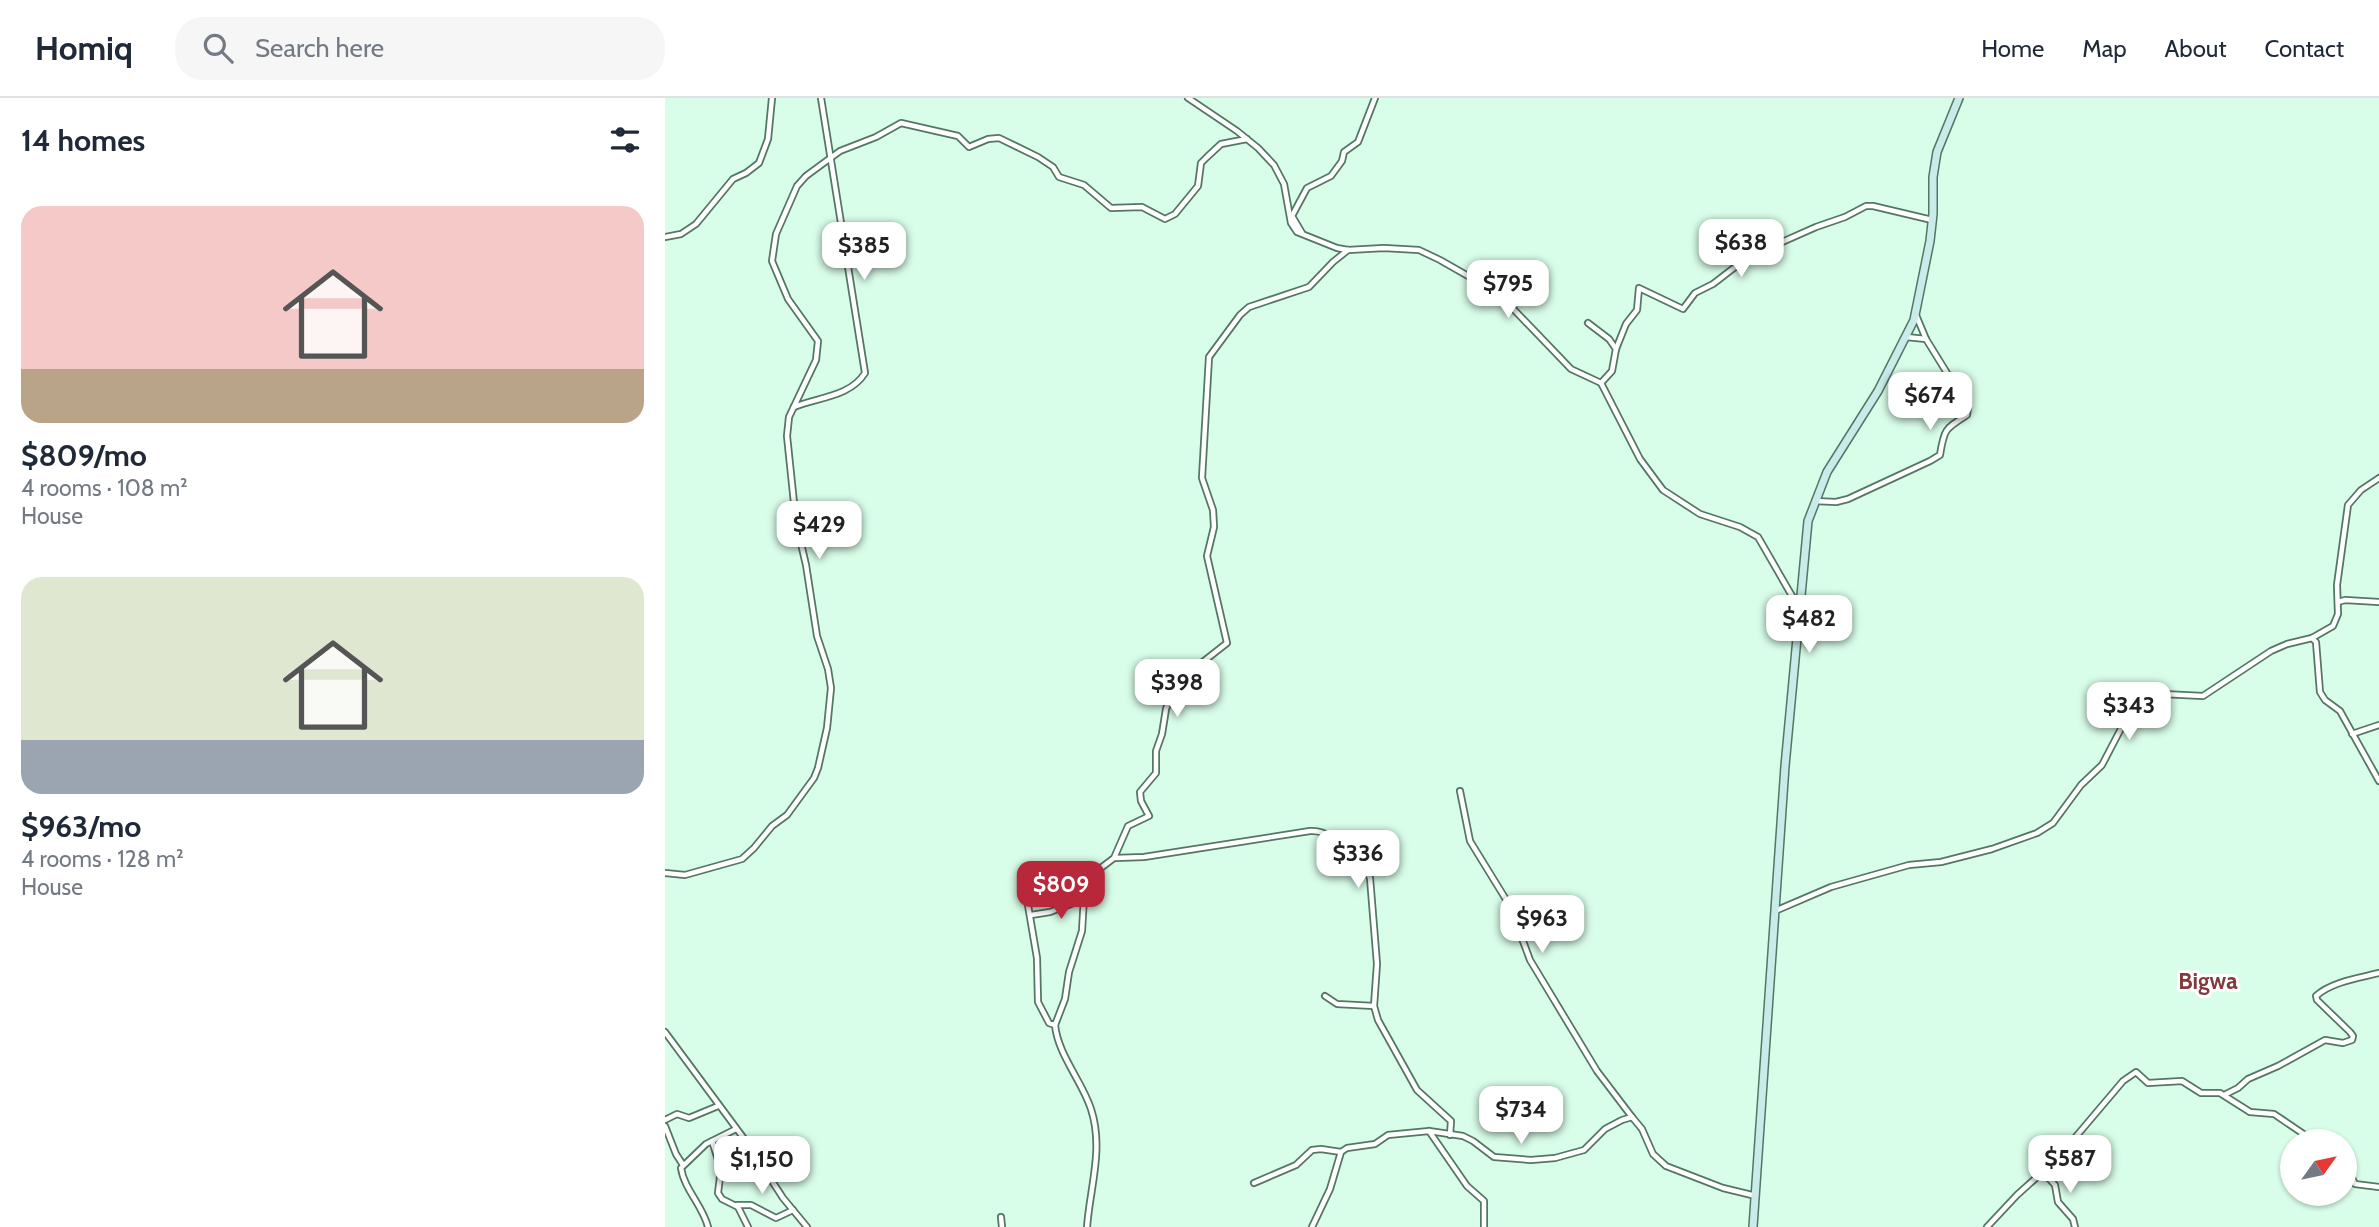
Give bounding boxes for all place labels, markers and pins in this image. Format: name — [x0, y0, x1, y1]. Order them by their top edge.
pin: $638 — [1700, 220, 1782, 279]
pin: $385 — [823, 222, 905, 282]
pin: $795 — [1467, 260, 1549, 320]
pin: $674 — [1889, 372, 1971, 432]
pin: $429 — [778, 502, 860, 561]
pin: $482 — [1768, 596, 1850, 655]
pin: $398 — [1136, 660, 1218, 719]
pin: $343 — [2088, 682, 2170, 742]
pin: $336 — [1317, 830, 1399, 890]
pin: $809 — [1020, 862, 1102, 921]
pin: $963 — [1501, 896, 1583, 955]
pin: $734 — [1480, 1086, 1562, 1146]
pin: $1,150 — [705, 1136, 819, 1196]
pin: $587 — [2029, 1136, 2111, 1195]

